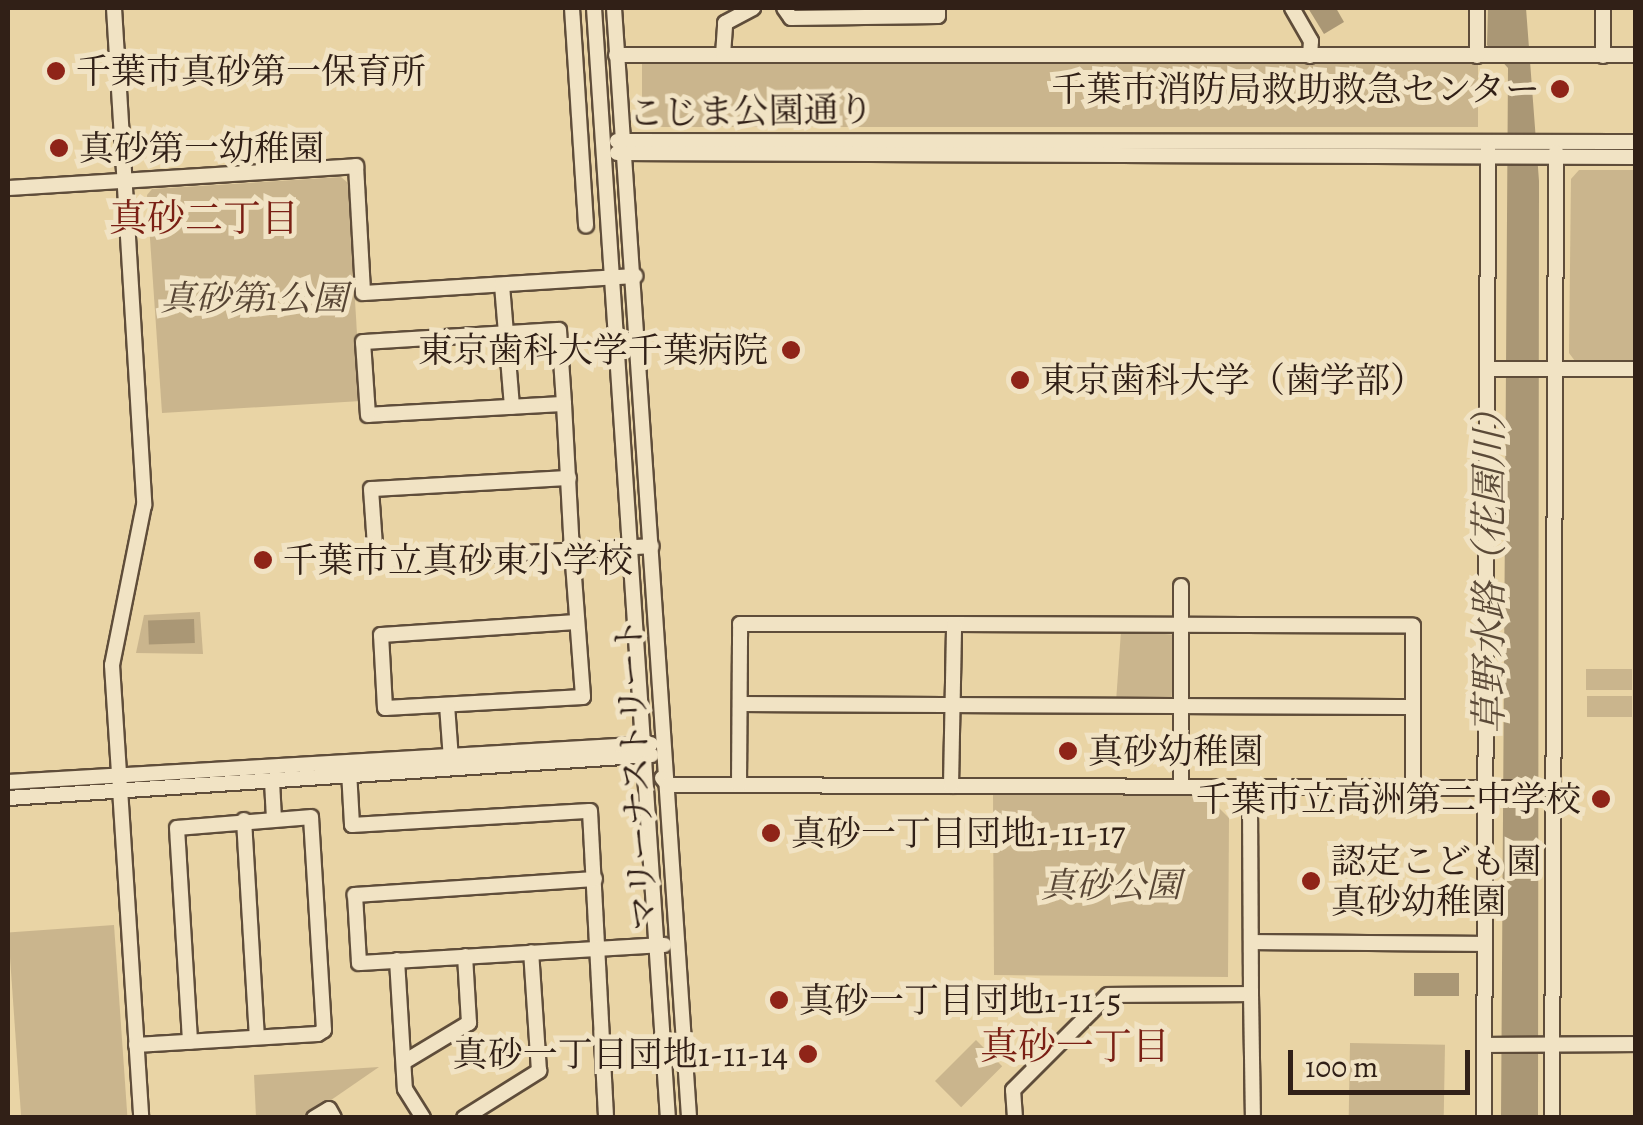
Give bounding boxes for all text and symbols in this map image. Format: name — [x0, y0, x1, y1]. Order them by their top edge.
place label: 千葉市真砂第一保育所 — [76, 50, 426, 92]
marker: 千葉市真砂第一保育所 — [45, 60, 67, 82]
place label: 千葉市消防局救助救急センター — [1050, 68, 1540, 110]
marker: 千葉市消防局救助救急センター — [1549, 78, 1571, 100]
street label: こじま公園通り — [628, 88, 874, 134]
place label: 真砂第一幼稚園 — [79, 127, 324, 169]
marker: 真砂第一幼稚園 — [48, 137, 70, 159]
district label: 真砂二丁目 — [109, 196, 299, 242]
park label: 真砂第1公園 — [161, 277, 347, 319]
place label: 東京歯科大学千葉病院 — [418, 329, 768, 371]
marker: 東京歯科大学千葉病院 — [778, 337, 804, 363]
place label: 東京歯科大学（歯学部） — [1040, 359, 1425, 401]
marker: 東京歯科大学（歯学部） — [1009, 369, 1031, 391]
water label: 草野水路（花園川） — [1467, 392, 1513, 734]
place label: 千葉市立真砂東小学校 — [283, 539, 633, 581]
marker: 千葉市立真砂東小学校 — [252, 549, 274, 571]
street label: マリーナストリート — [607, 616, 665, 932]
place label: 真砂幼稚園 — [1088, 730, 1263, 772]
marker: 真砂幼稚園 — [1057, 740, 1079, 762]
place label: 千葉市立高洲第二中学校 — [1196, 778, 1581, 820]
marker: 千葉市立高洲第二中学校 — [1590, 788, 1612, 810]
place label: 真砂一丁目団地1-11-17 — [791, 812, 1125, 854]
marker: 真砂一丁目団地1-11-17 — [760, 822, 782, 844]
place label: 認定こども園 真砂幼稚園 — [1331, 840, 1541, 922]
park label: 真砂公園 — [1041, 864, 1181, 906]
marker: 認定こども園 真砂幼稚園 — [1300, 870, 1322, 892]
place label: 真砂一丁目団地1-11-5 — [799, 979, 1122, 1021]
marker: 真砂一丁目団地1-11-5 — [768, 989, 790, 1011]
district label: 真砂一丁目 — [980, 1024, 1170, 1070]
scale bar — [1293, 1030, 1476, 1092]
place label: 真砂一丁目団地1-11-14 — [453, 1033, 788, 1075]
marker: 真砂一丁目団地1-11-14 — [797, 1043, 819, 1065]
text: 100 m — [1305, 1047, 1378, 1087]

